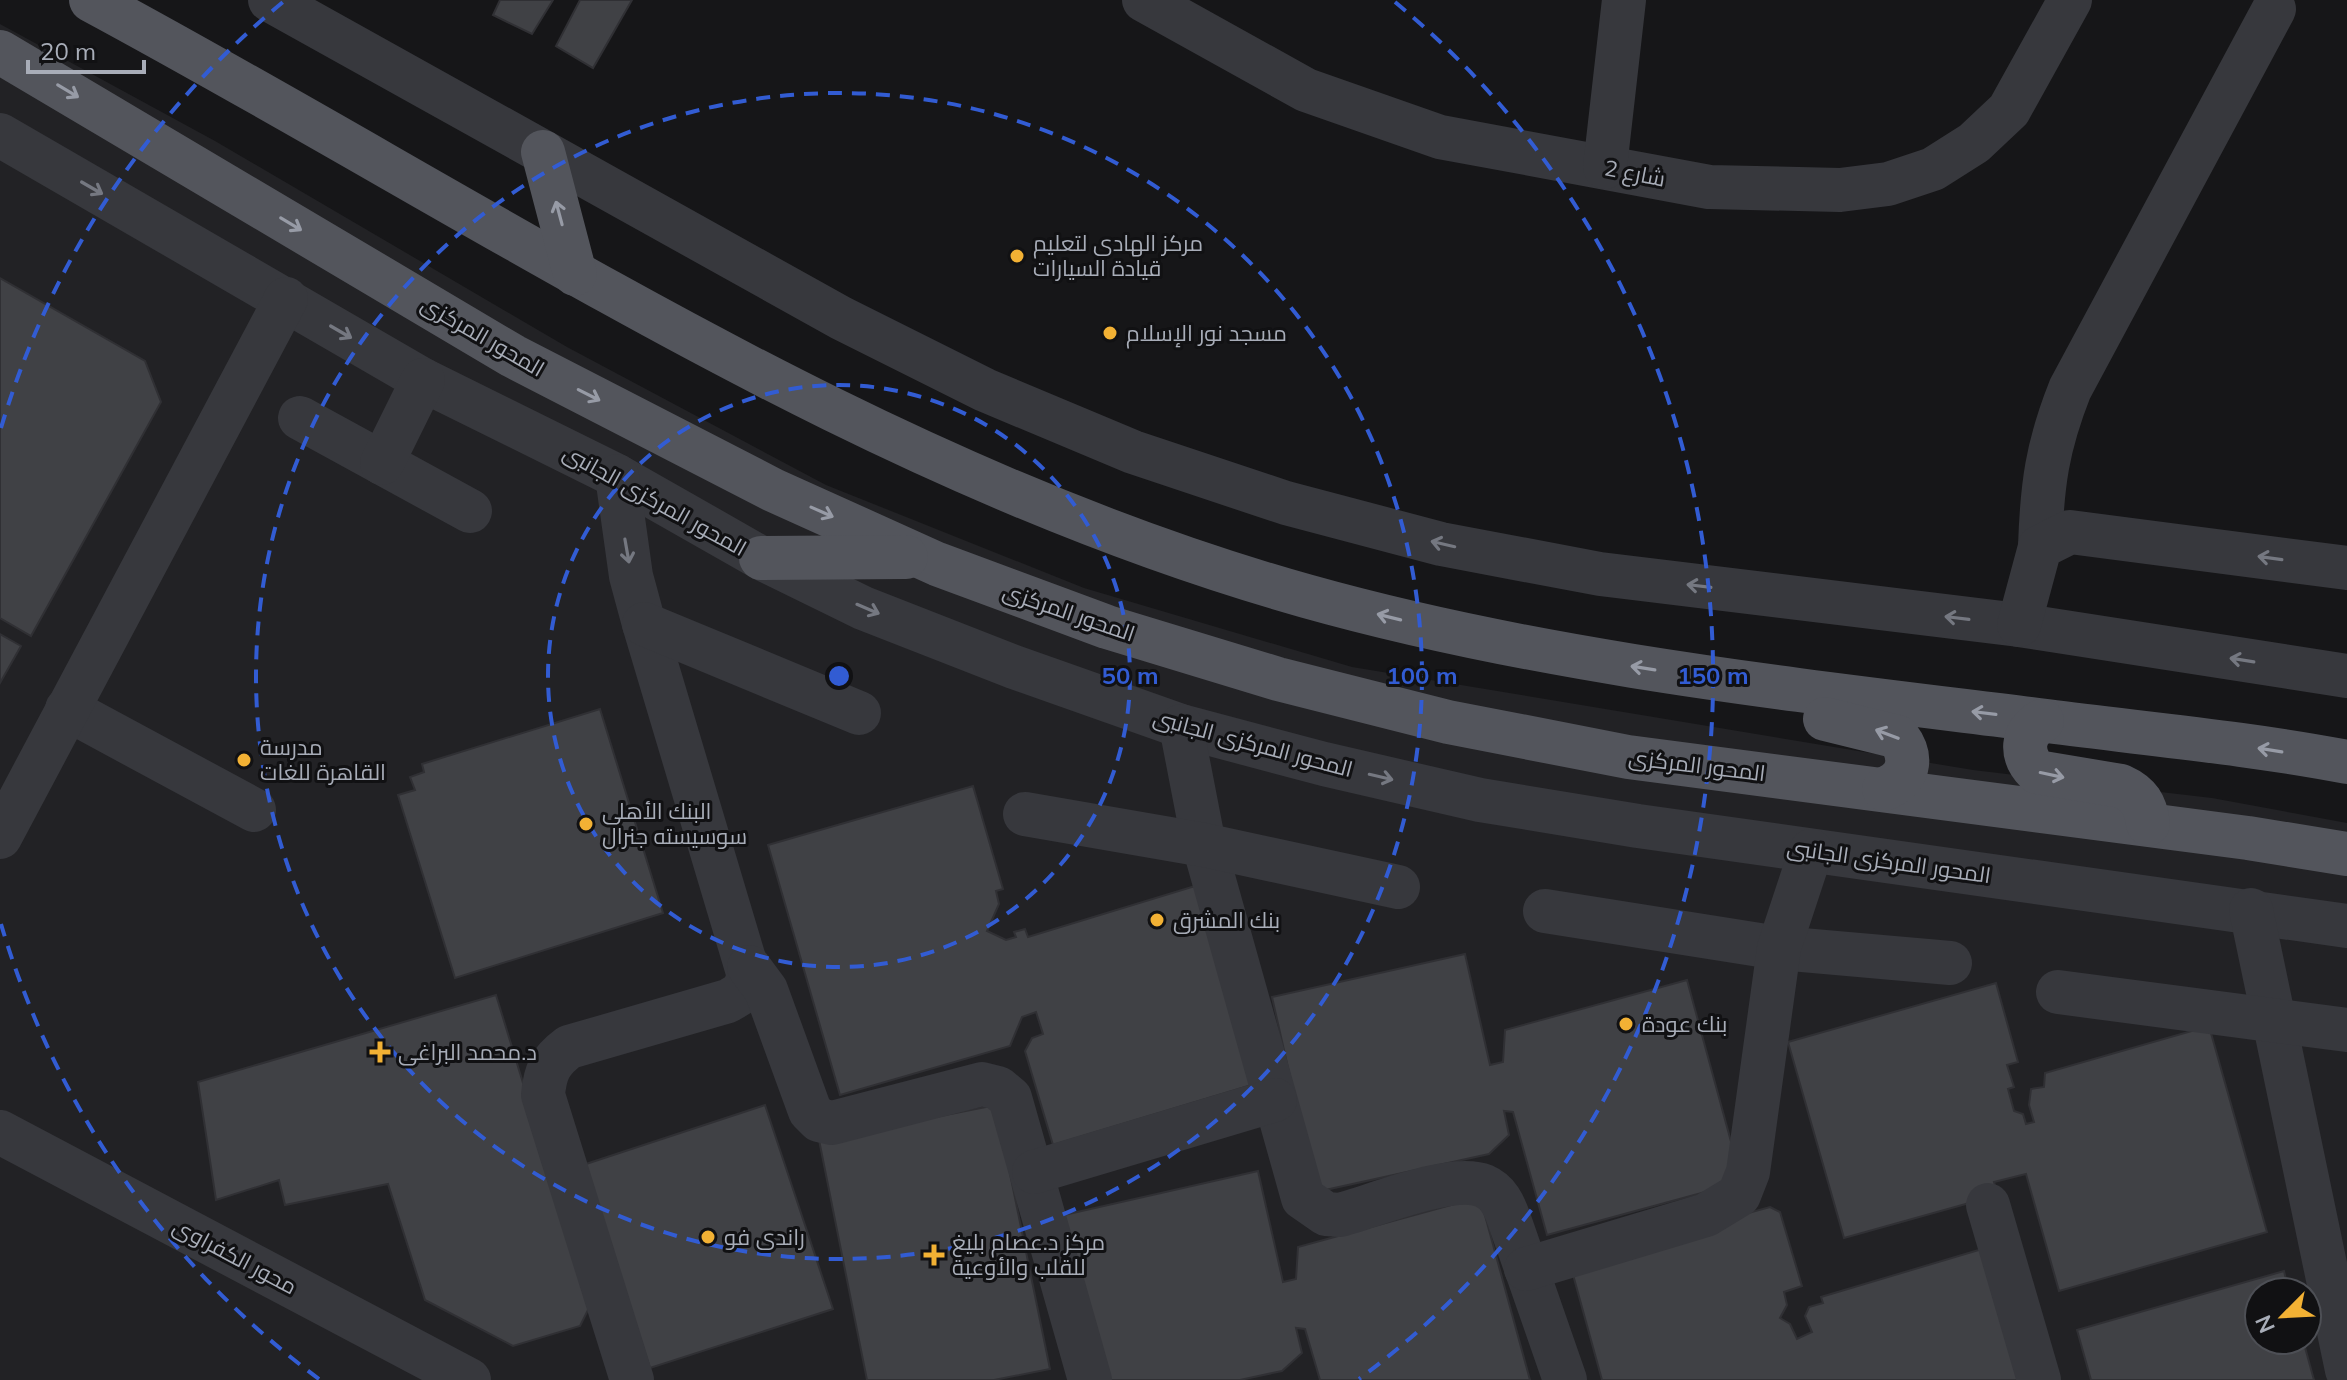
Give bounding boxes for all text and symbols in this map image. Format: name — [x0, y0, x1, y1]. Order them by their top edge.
scale bar — [28, 24, 144, 74]
text: 20 m — [40, 36, 96, 66]
one-way arrow — [56, 83, 79, 99]
street label: شارع 2 — [1602, 153, 1668, 194]
one-way arrow — [80, 180, 103, 196]
one-way arrow — [550, 200, 565, 226]
one-way arrow — [279, 216, 302, 232]
place label: مركز الهادى لتعليم قيادة السيارات — [1033, 229, 1203, 282]
marker: مركز الهادى لتعليم قيادة السيارات — [1008, 247, 1026, 265]
street label: المحور المركزى — [416, 289, 550, 383]
place label: مسجد نور الإسلام — [1126, 319, 1287, 349]
one-way arrow — [329, 324, 352, 340]
marker: مسجد نور الإسلام — [1101, 324, 1119, 342]
one-way arrow — [577, 388, 601, 404]
street label: المحور المركزى الجانبى — [558, 438, 752, 562]
one-way arrow — [809, 505, 834, 520]
one-way arrow — [1431, 536, 1456, 551]
one-way arrow — [620, 538, 635, 563]
one-way arrow — [2258, 550, 2283, 565]
street label: المحور المركزى — [999, 576, 1139, 648]
one-way arrow — [1687, 578, 1712, 593]
one-way arrow — [855, 603, 880, 618]
one-way arrow — [1376, 608, 1402, 623]
one-way arrow — [1945, 610, 1970, 625]
one-way arrow — [2230, 652, 2255, 667]
one-way arrow — [1631, 659, 1657, 674]
text: 50 m — [1102, 660, 1158, 690]
text: 100 m — [1386, 660, 1458, 690]
text: 150 m — [1677, 660, 1749, 690]
centre of rings — [825, 662, 853, 690]
street label: المحور المركزى الجانبى — [1150, 703, 1356, 783]
one-way arrow — [1972, 705, 1997, 720]
one-way arrow — [1875, 726, 1900, 741]
place label: مدرسة القاهرة للغات — [260, 733, 386, 786]
one-way arrow — [2258, 741, 2283, 756]
street label: المحور المركزى — [1627, 743, 1767, 787]
marker: مدرسة القاهرة للغات — [235, 751, 253, 769]
one-way arrow — [2039, 768, 2065, 783]
one-way arrow — [1367, 770, 1393, 785]
place label: البنك الأهلى سوسيسته جنرال — [602, 797, 747, 850]
marker: البنك الأهلى سوسيسته جنرال — [577, 815, 595, 833]
street label: المحور المركزى الجانبى — [1785, 833, 1993, 889]
place label: بنك المشرق — [1173, 906, 1280, 934]
marker: بنك المشرق — [1148, 911, 1166, 929]
place label: بنك عودة — [1642, 1010, 1727, 1038]
marker: بنك عودة — [1617, 1015, 1635, 1033]
place label: د.محمد البراغى — [398, 1038, 537, 1066]
marker: د.محمد البراغى — [369, 1041, 391, 1063]
street label: محور الكفراوى — [168, 1212, 302, 1300]
place label: راندى فو — [724, 1223, 805, 1251]
marker: راندى فو — [699, 1228, 717, 1246]
place label: مركز د.عصام بليغ للقلب والأوعية — [952, 1228, 1105, 1281]
marker: مركز د.عصام بليغ للقلب والأوعية — [923, 1244, 945, 1266]
north arrow — [2243, 1276, 2323, 1356]
text: N — [2249, 1311, 2281, 1337]

